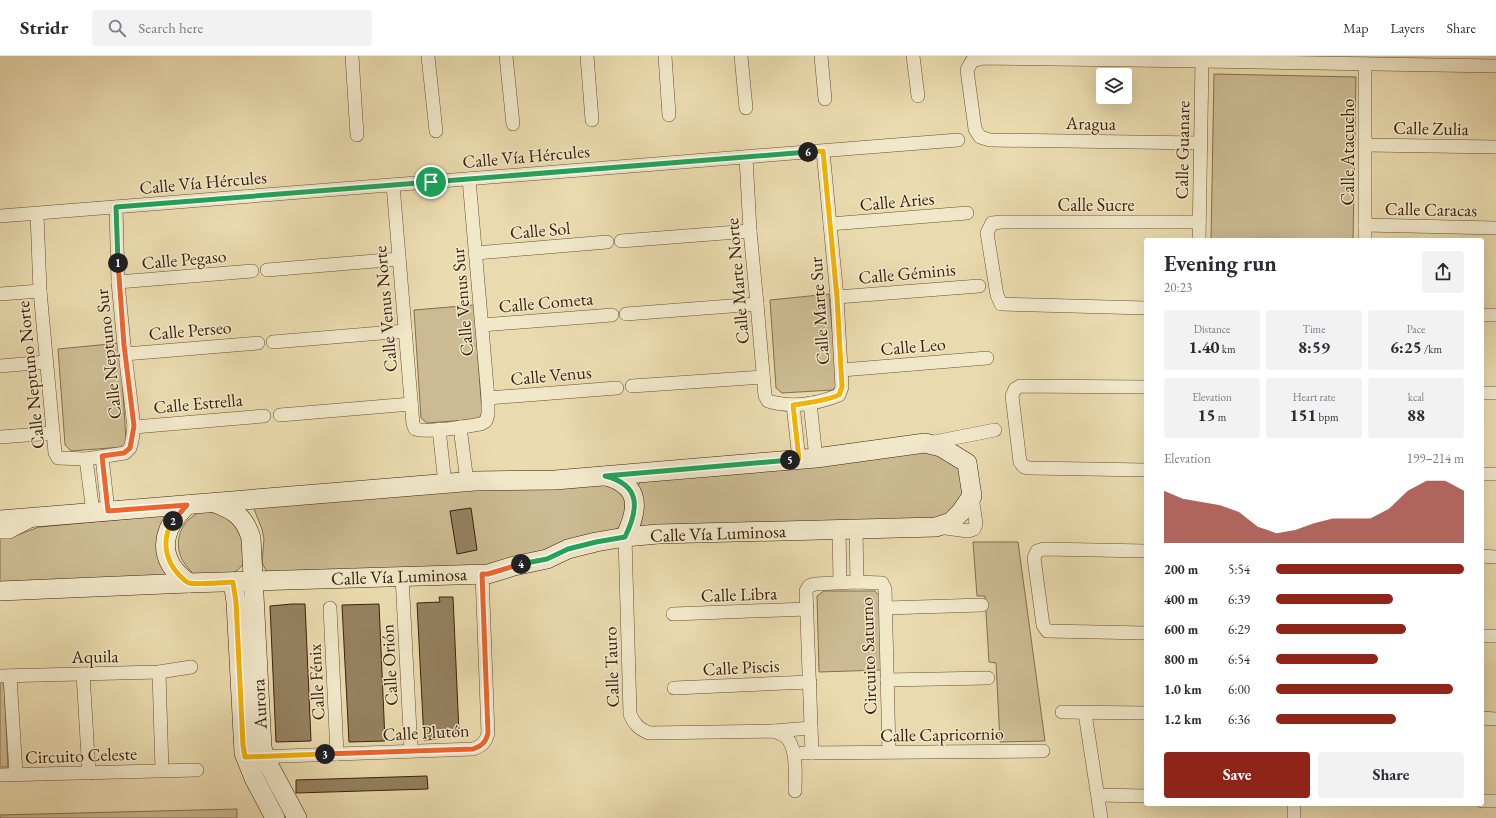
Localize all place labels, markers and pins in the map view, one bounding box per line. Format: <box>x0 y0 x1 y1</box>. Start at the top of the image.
pin: 6 <box>798 142 818 162</box>
pin <box>414 165 448 199</box>
pin: 1 <box>108 253 128 273</box>
pin: 5 <box>780 450 800 470</box>
pin: 2 <box>163 511 183 531</box>
pin: 4 <box>511 554 531 574</box>
pin: 3 <box>315 744 335 764</box>

